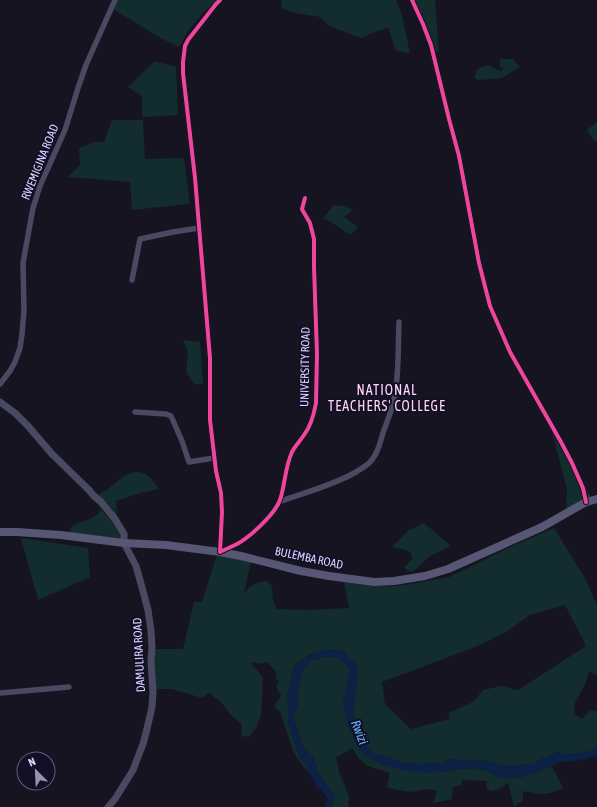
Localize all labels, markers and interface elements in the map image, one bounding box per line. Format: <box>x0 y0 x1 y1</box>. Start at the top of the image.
street label: RWEMIGINA ROAD <box>18 122 62 202</box>
street label: UNIVERSITY ROAD <box>297 327 313 407</box>
district label: NATIONAL TEACHERS' COLLEGE <box>328 382 446 414</box>
street label: BULEMBA ROAD <box>274 544 345 572</box>
street label: DAMULIRA ROAD <box>130 617 148 693</box>
water label: Rwizi <box>348 718 371 747</box>
north arrow <box>16 751 56 791</box>
text: N <box>27 755 37 769</box>

